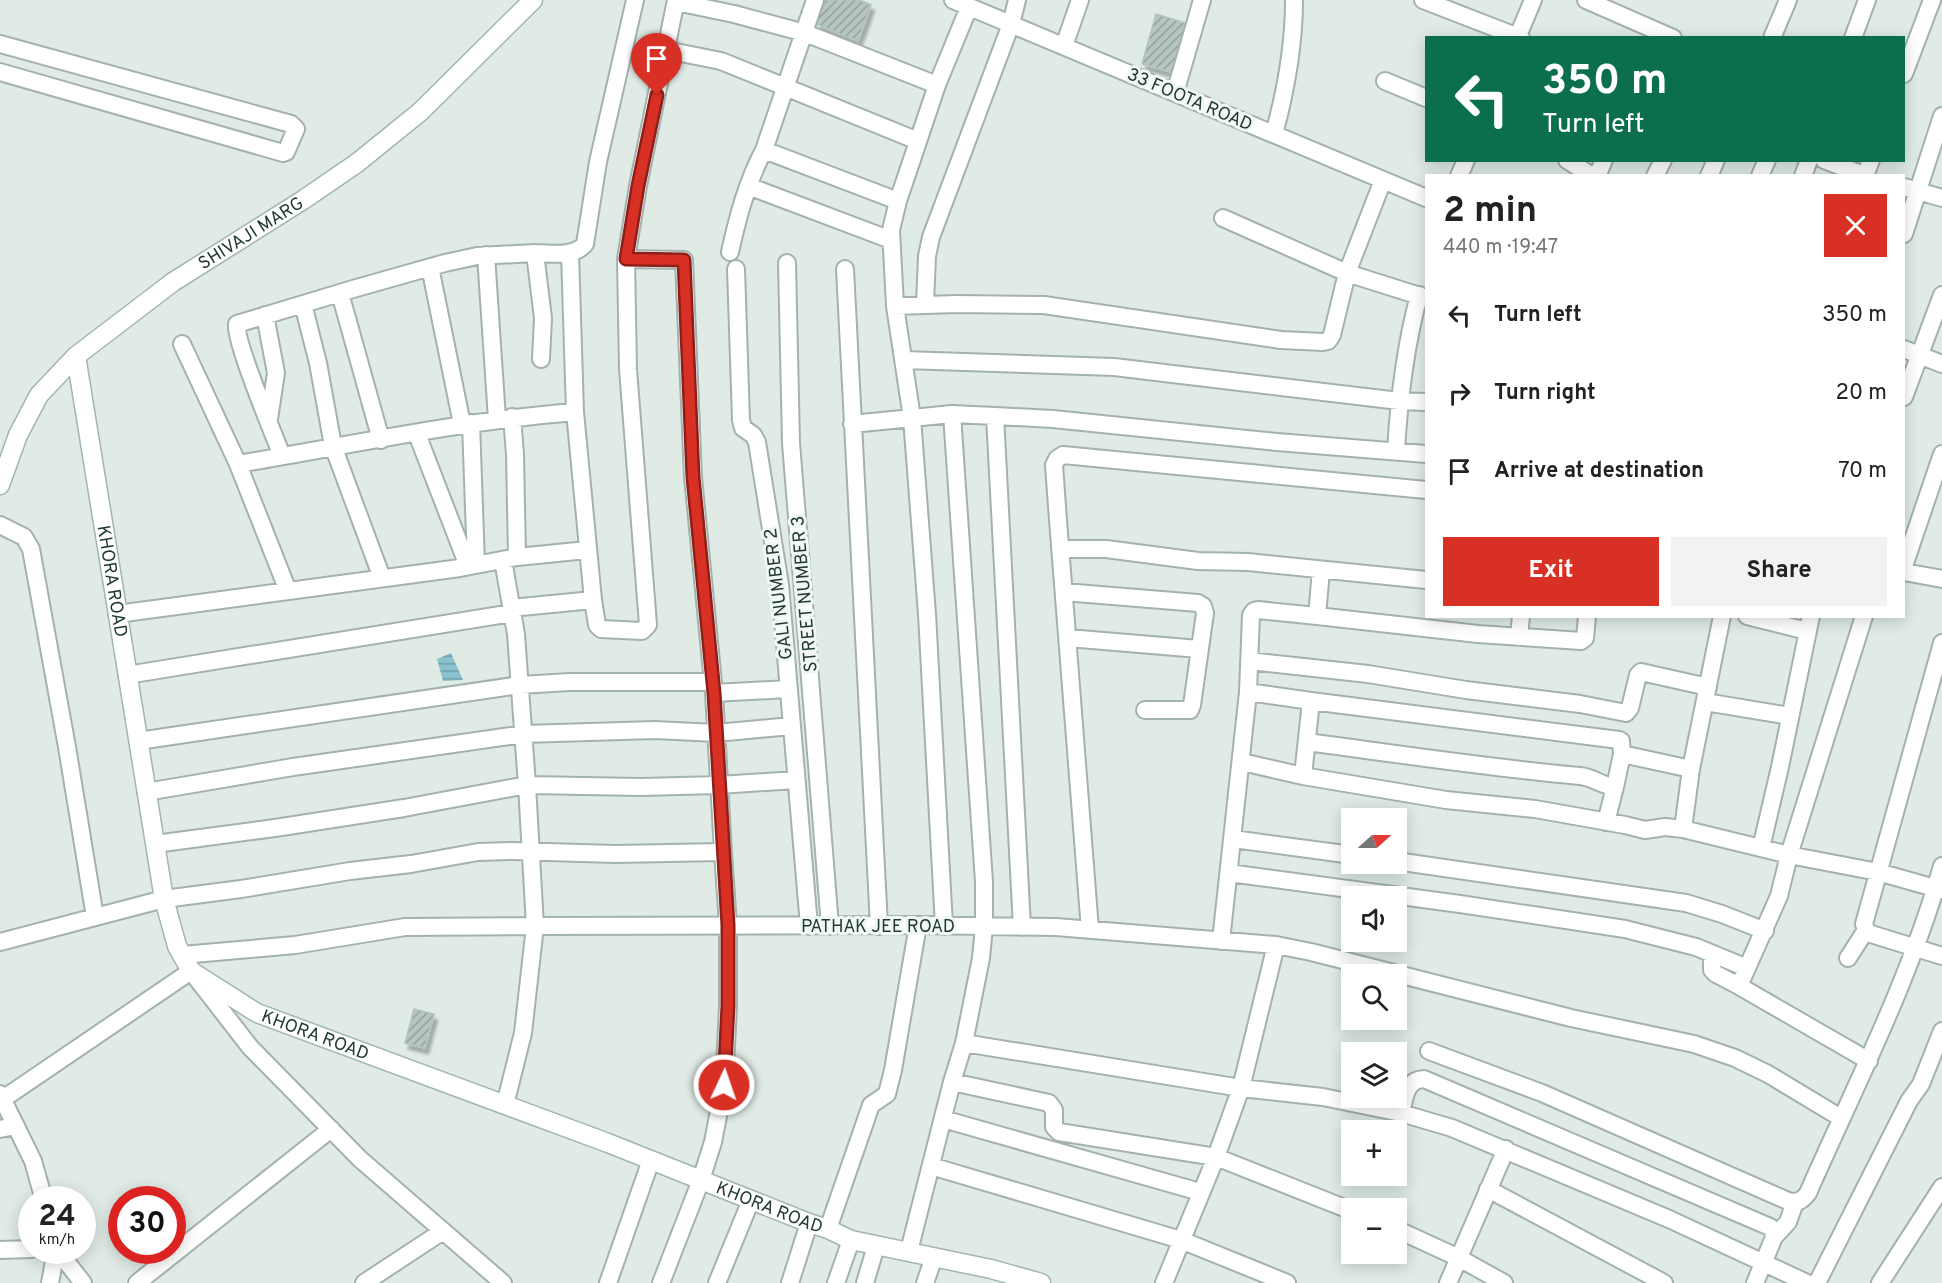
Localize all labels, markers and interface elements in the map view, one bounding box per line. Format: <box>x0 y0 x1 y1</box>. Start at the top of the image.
pin <box>631 33 682 95</box>
icon: arrive <box>640 42 673 75</box>
text: 350 m <box>1542 56 1668 109</box>
icon: left <box>1443 60 1521 138</box>
street label: 33 FOOTA ROAD <box>1123 64 1256 137</box>
text: Turn left <box>1542 108 1644 142</box>
text: 2 min <box>1443 189 1537 235</box>
street label: SHIVAJI MARG <box>195 192 309 276</box>
button: close <box>1824 194 1887 257</box>
text: 440 m · 19:47 <box>1443 235 1558 261</box>
icon: left <box>1443 299 1476 332</box>
text: Turn left <box>1494 302 1582 329</box>
text: 350 m <box>1822 302 1887 329</box>
icon: right <box>1443 377 1476 410</box>
text: Turn right <box>1494 380 1596 407</box>
text: 20 m <box>1836 380 1887 407</box>
icon: arrive <box>1443 455 1476 488</box>
text: Arrive at destination <box>1494 458 1704 485</box>
text: 70 m <box>1838 458 1887 485</box>
street label: STREET NUMBER 3 <box>787 515 824 673</box>
street label: KHORA ROAD <box>91 524 131 639</box>
street label: GALI NUMBER 2 <box>760 527 799 661</box>
button: Exit <box>1443 537 1659 606</box>
button: Share <box>1671 537 1887 606</box>
north arrow <box>1341 808 1407 874</box>
map controls <box>1341 808 1407 1264</box>
button: sound <box>1341 886 1407 952</box>
street label: PATHAK JEE ROAD <box>801 916 955 939</box>
button: search <box>1341 964 1407 1030</box>
street label: KHORA ROAD <box>258 1006 372 1066</box>
button: layers <box>1341 1042 1407 1108</box>
position arrow <box>692 1053 756 1117</box>
button: + <box>1341 1120 1407 1186</box>
street label: KHORA ROAD <box>712 1177 826 1240</box>
speed limit sign: 30 <box>108 1186 186 1264</box>
button: − <box>1341 1198 1407 1264</box>
text: 24 <box>38 1199 76 1236</box>
text: km/h <box>39 1231 75 1250</box>

